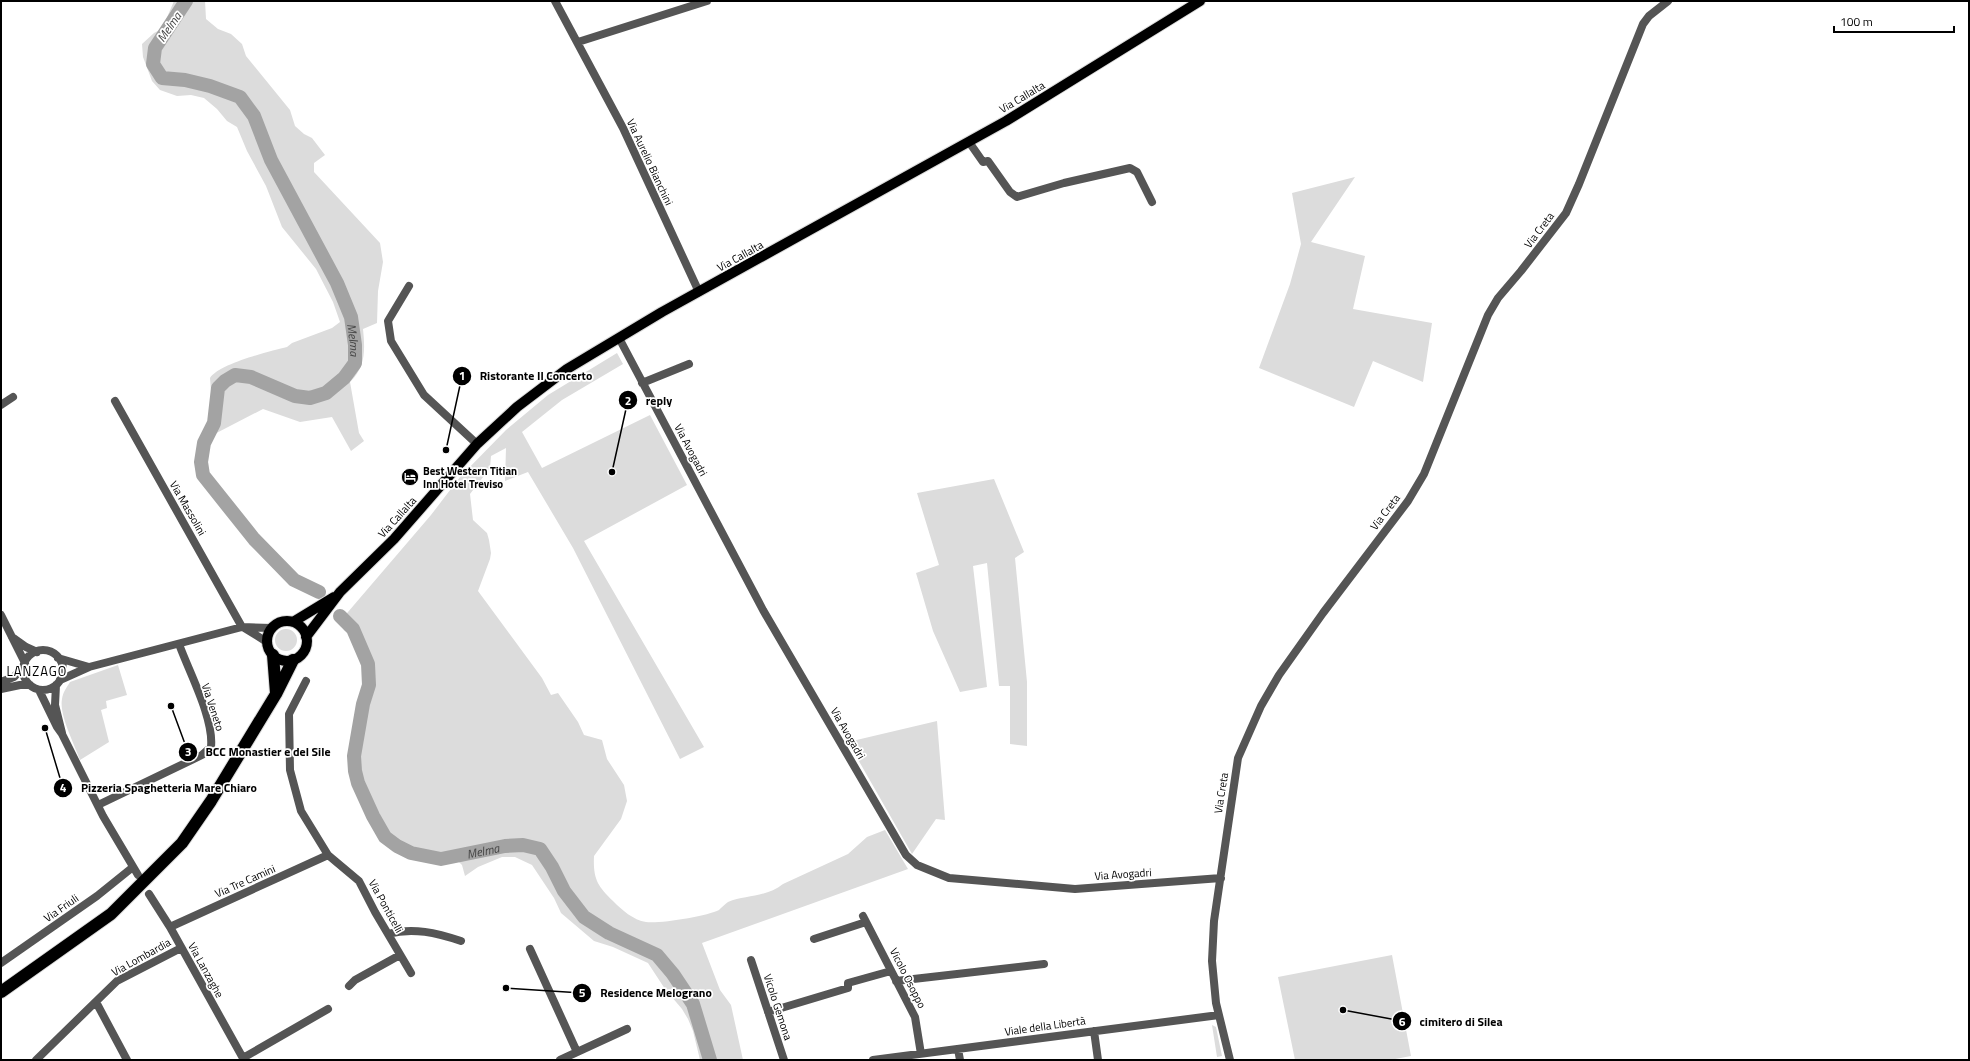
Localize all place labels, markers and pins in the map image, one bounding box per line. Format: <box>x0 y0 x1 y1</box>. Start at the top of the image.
callout: Ristorante Il Concerto <box>452 364 600 388</box>
callout: reply <box>618 388 680 412</box>
place label: Best Western Titian Inn Hotel Treviso <box>423 463 517 492</box>
hotel icon: Best Western Titian Inn Hotel Treviso <box>400 467 420 487</box>
callout: BCC Monastier e del Sile <box>178 740 339 764</box>
callout: Pizzeria Spaghetteria Mare Chiaro <box>53 776 265 800</box>
callout: Residence Melograno <box>572 981 719 1005</box>
callout: cimitero di Silea <box>1392 1009 1511 1033</box>

